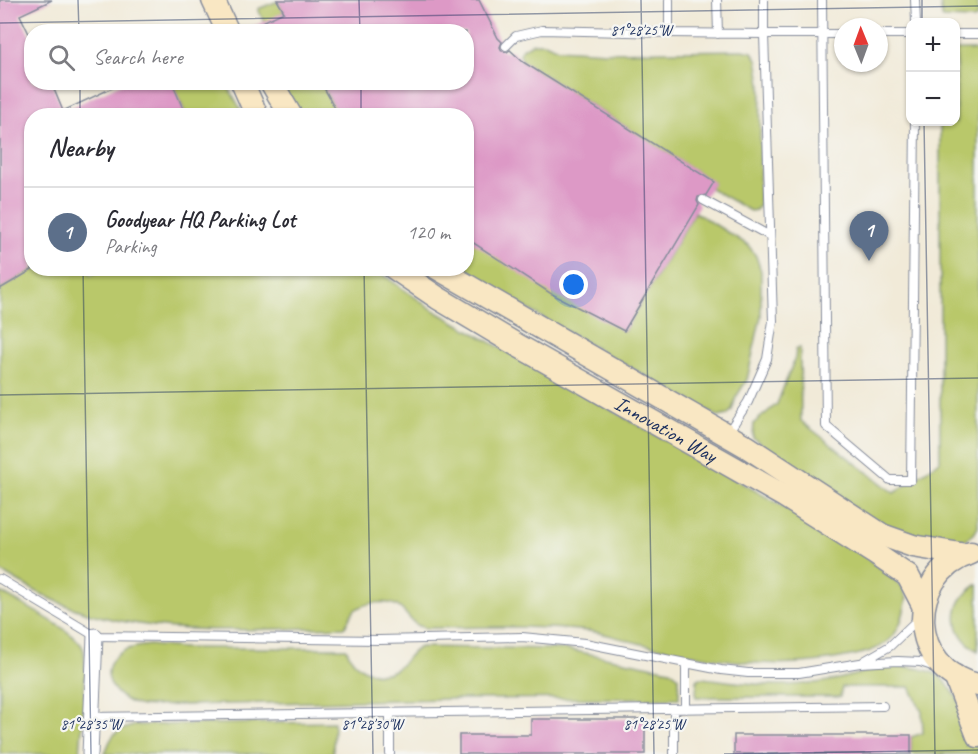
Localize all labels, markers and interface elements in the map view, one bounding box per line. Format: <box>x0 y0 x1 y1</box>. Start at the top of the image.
north arrow <box>834 18 888 72</box>
map controls <box>906 18 960 126</box>
button: + <box>906 18 960 72</box>
text: 81°28'25"W <box>611 21 675 40</box>
search box <box>24 24 474 90</box>
icon: search <box>45 41 78 74</box>
text: Search here <box>93 43 183 71</box>
button: − <box>906 72 960 126</box>
text: Nearby <box>48 131 113 164</box>
text: Goodyear HQ Parking Lot <box>105 206 295 234</box>
pin: 1 <box>850 212 888 261</box>
text: 1 <box>63 220 72 245</box>
text: 120 m <box>407 220 450 245</box>
text: Parking <box>105 234 157 259</box>
your location <box>559 270 588 299</box>
street label: Innovation Way <box>610 390 723 469</box>
text: 81°28'35"W <box>61 715 125 734</box>
text: 81°28'30"W <box>342 715 406 734</box>
text: 81°28'25"W <box>624 715 688 734</box>

